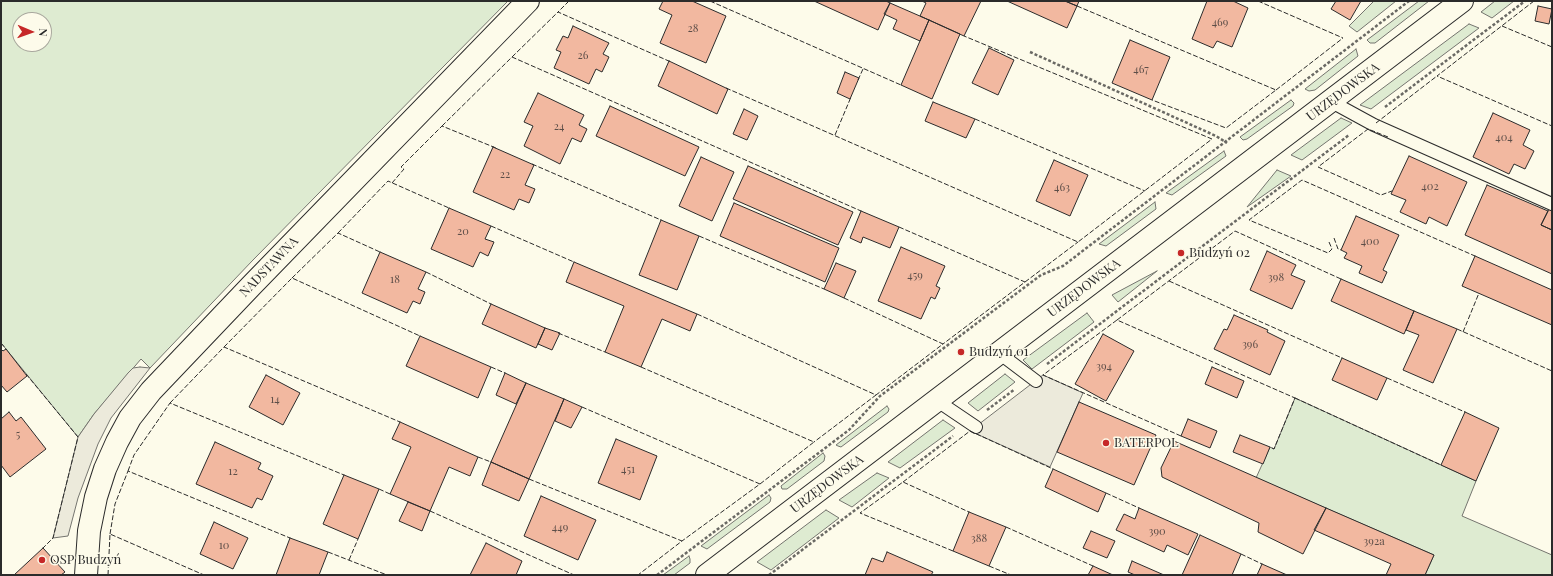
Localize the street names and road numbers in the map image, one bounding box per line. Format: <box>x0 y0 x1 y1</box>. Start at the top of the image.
street label: URZĘDOWSKA <box>1303 59 1383 125</box>
street label: NADSTAWNA <box>236 234 302 300</box>
street label: URZĘDOWSKA <box>1044 255 1124 321</box>
street label: URZĘDOWSKA <box>787 451 867 517</box>

